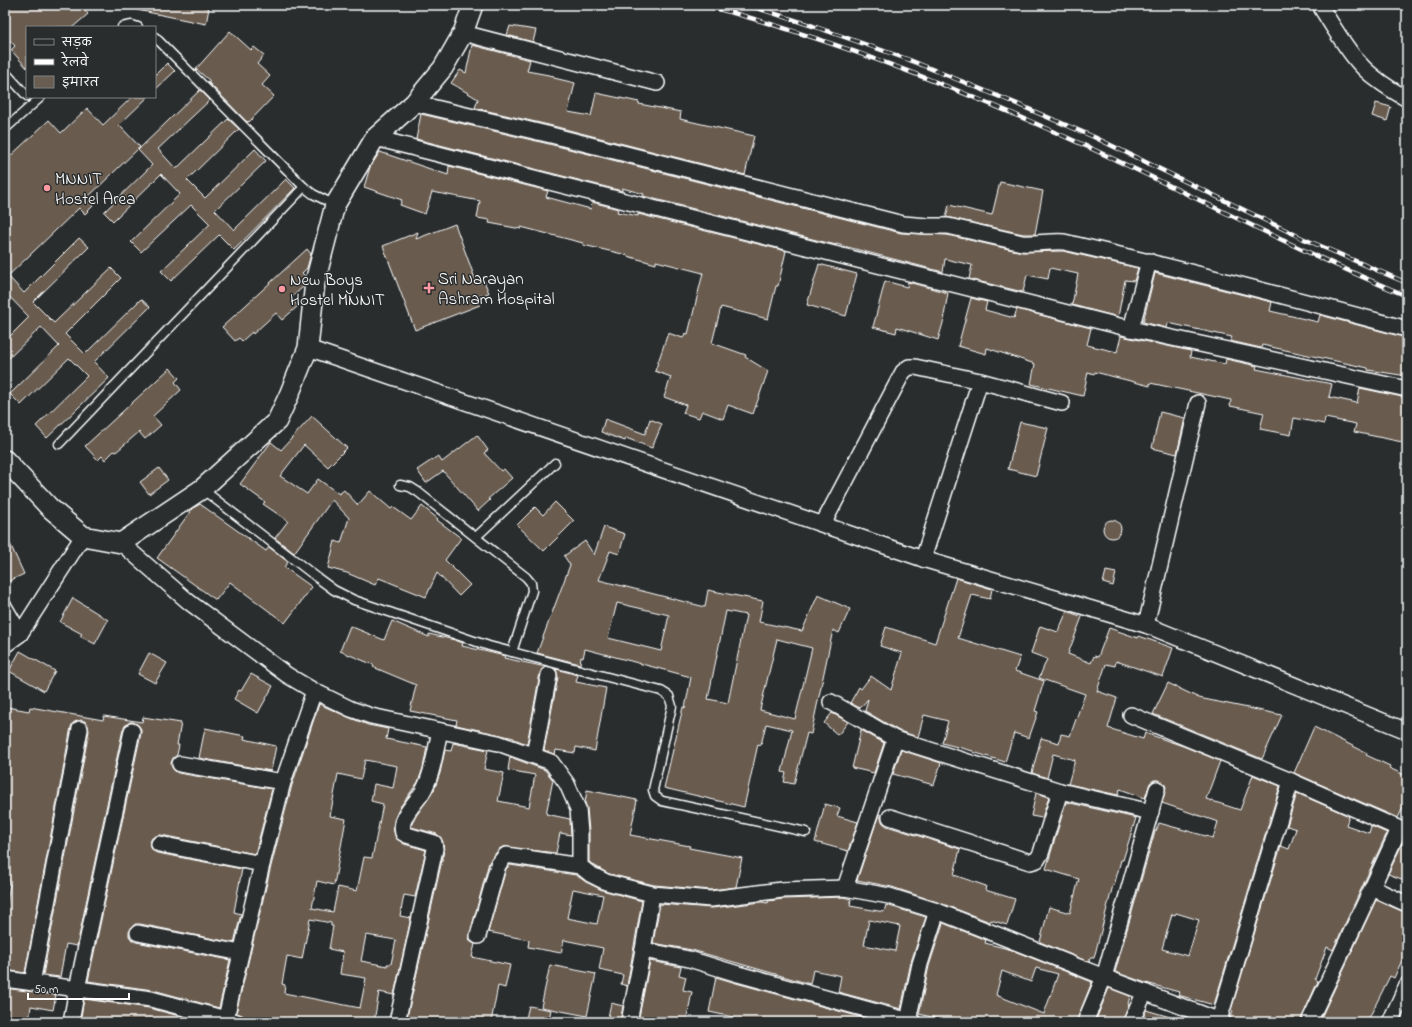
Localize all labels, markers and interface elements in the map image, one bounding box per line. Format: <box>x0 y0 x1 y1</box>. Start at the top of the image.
legend <box>26 26 156 98</box>
text: सड़क <box>61 34 93 52</box>
text: रेलवे <box>60 51 89 72</box>
text: इमारत <box>62 74 100 92</box>
place label: MNNIT Hostel Area <box>55 167 135 212</box>
marker: MNNIT Hostel Area <box>42 183 52 193</box>
place label: Sri Narayan Ashram Hospital <box>438 267 555 312</box>
place label: New Boys Hostel MNNIT <box>290 268 385 313</box>
marker: Sri Narayan Ashram Hospital <box>423 282 435 294</box>
marker: New Boys Hostel MNNIT <box>277 284 287 294</box>
scale bar <box>28 975 129 1001</box>
text: 50 m <box>34 981 58 999</box>

